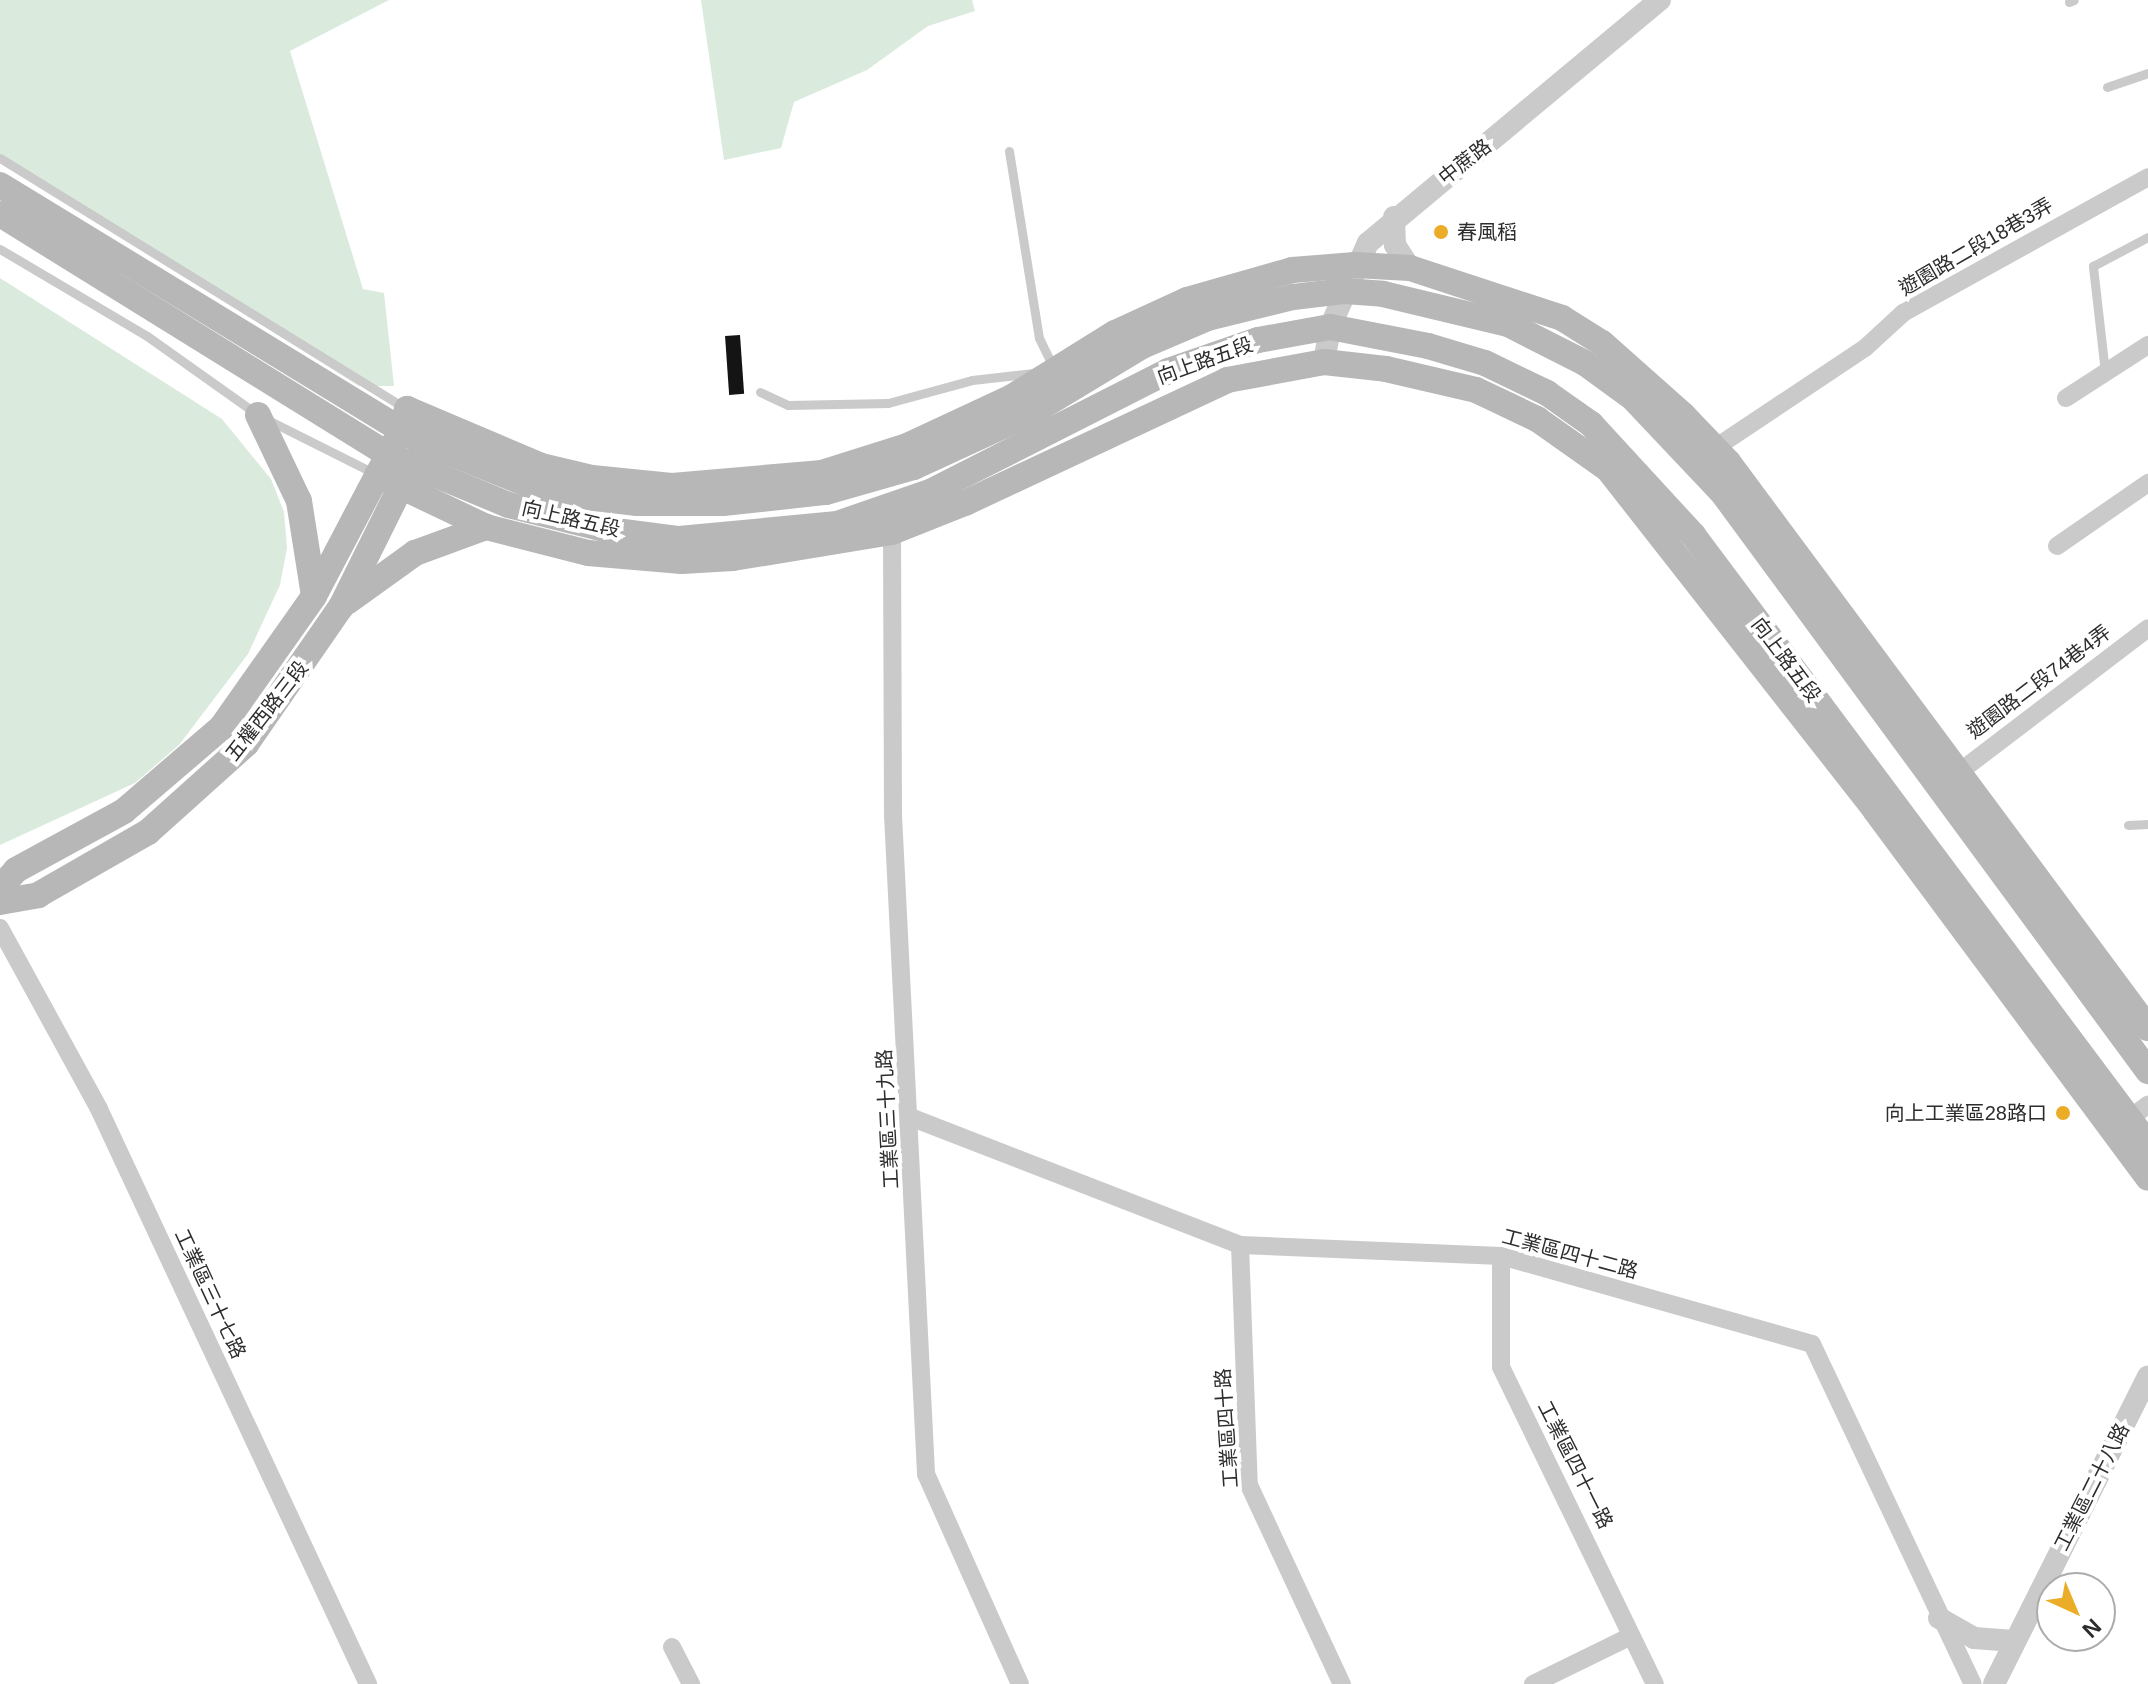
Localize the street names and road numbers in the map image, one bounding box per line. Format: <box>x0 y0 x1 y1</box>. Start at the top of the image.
street label: 中蔗路 <box>1434 134 1496 190</box>
street label: 遊園路二段18巷3弄 <box>1895 193 2057 301</box>
street label: 向上路五段 <box>1154 333 1256 389</box>
street label: 向上路五段 <box>520 496 622 542</box>
street label: 向上路五段 <box>1746 613 1826 707</box>
street label: 遊園路二段74巷4弄 <box>1963 620 2115 744</box>
street label: 五權西路三段 <box>221 656 313 766</box>
street label: 工業區三十九路 <box>872 1048 904 1190</box>
street label: 工業區四十二路 <box>1499 1224 1641 1284</box>
street label: 工業區三十七路 <box>170 1225 250 1363</box>
street label: 工業區四十路 <box>1211 1367 1243 1489</box>
street label: 工業區四十一路 <box>1533 1397 1617 1533</box>
street label: 工業區二十八路 <box>2050 1419 2134 1555</box>

